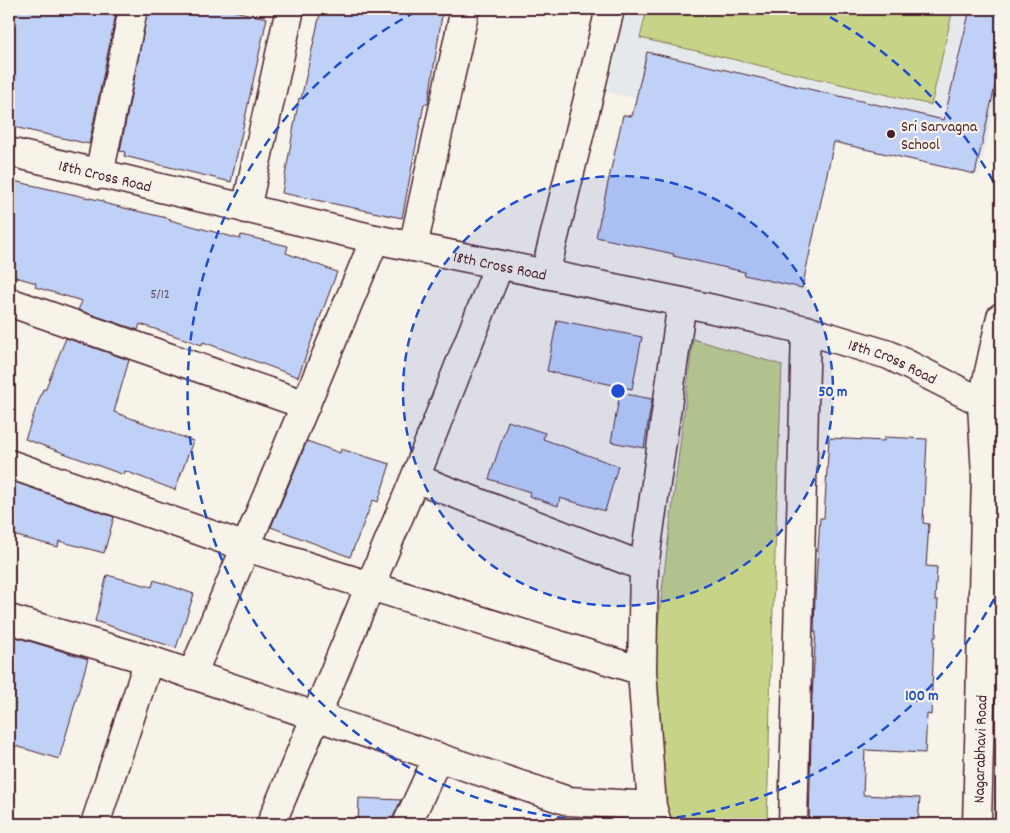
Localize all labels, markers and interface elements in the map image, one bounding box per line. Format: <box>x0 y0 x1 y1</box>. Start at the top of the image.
place label: Sri Sarvagna School <box>901 116 978 157</box>
marker: Sri Sarvagna School <box>885 128 897 140</box>
street label: 18th Cross Road <box>56 155 154 199</box>
street label: 18th Cross Road <box>451 246 549 288</box>
house number: 5/12 <box>150 285 170 305</box>
street label: 18th Cross Road <box>845 334 940 392</box>
centre of rings <box>609 382 627 400</box>
text: 50 m <box>819 382 847 404</box>
text: 100 m <box>905 686 939 708</box>
street label: Nagarabhavi Road <box>969 695 994 804</box>

